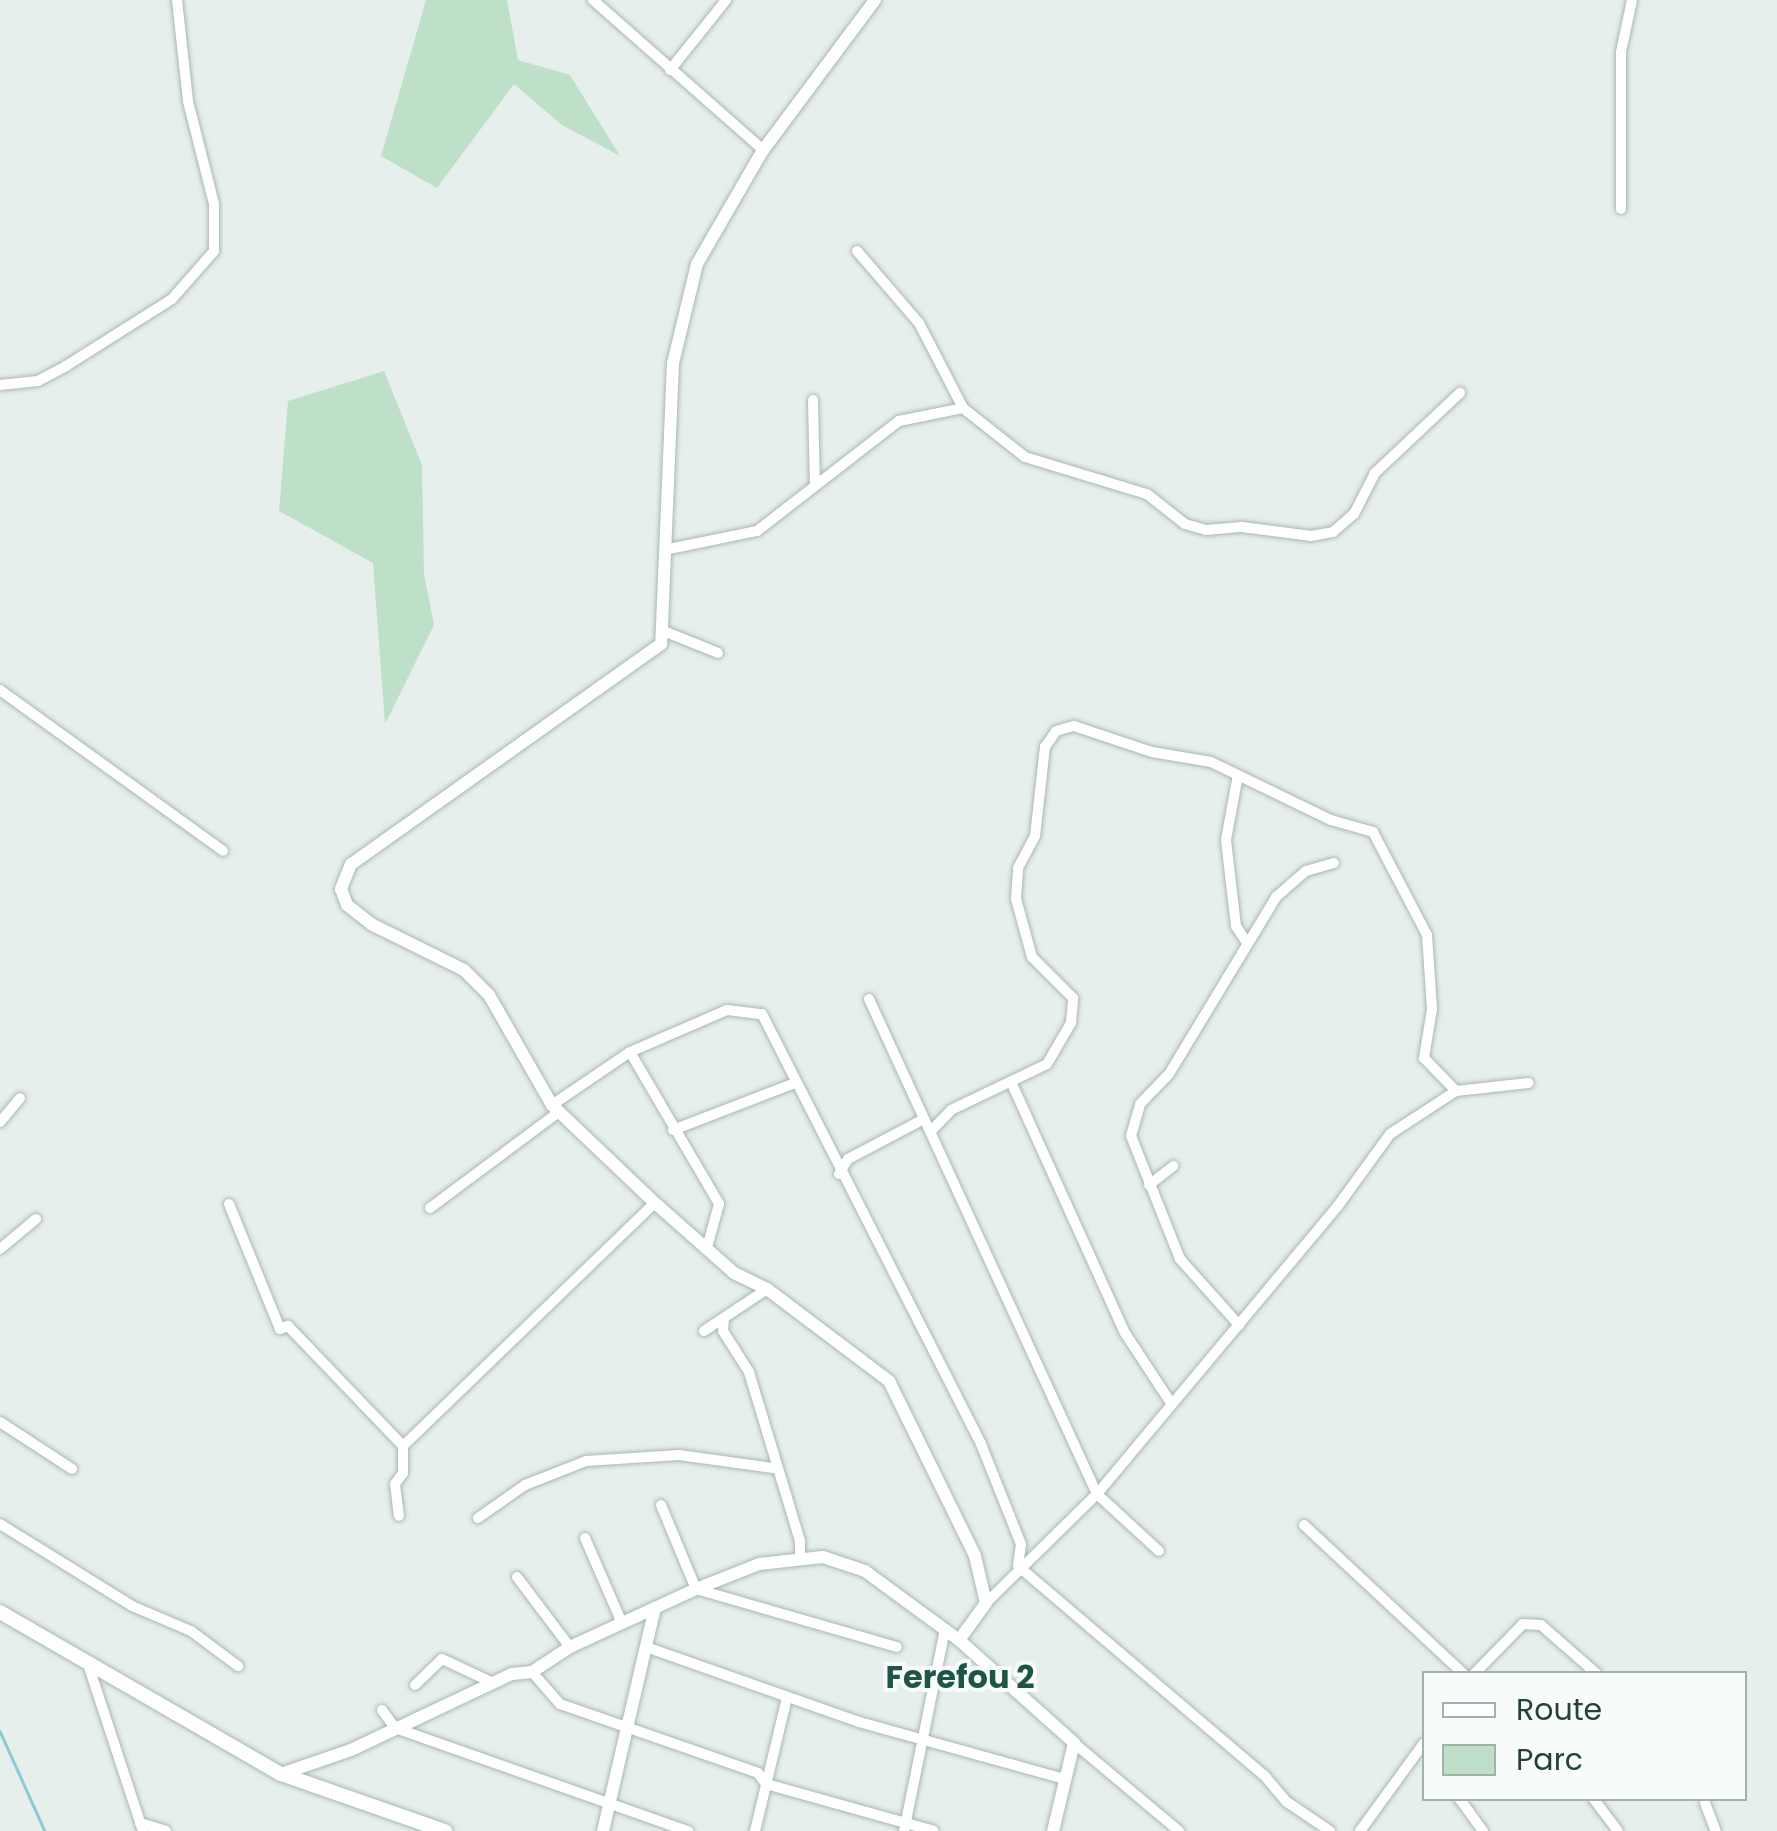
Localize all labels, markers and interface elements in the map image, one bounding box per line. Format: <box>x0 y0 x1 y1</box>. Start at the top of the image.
district label: Ferefou 2 <box>885 1658 1035 1696</box>
legend <box>1422 1671 1747 1801</box>
text: Route <box>1516 1688 1602 1731</box>
text: Parc <box>1516 1738 1583 1781</box>

